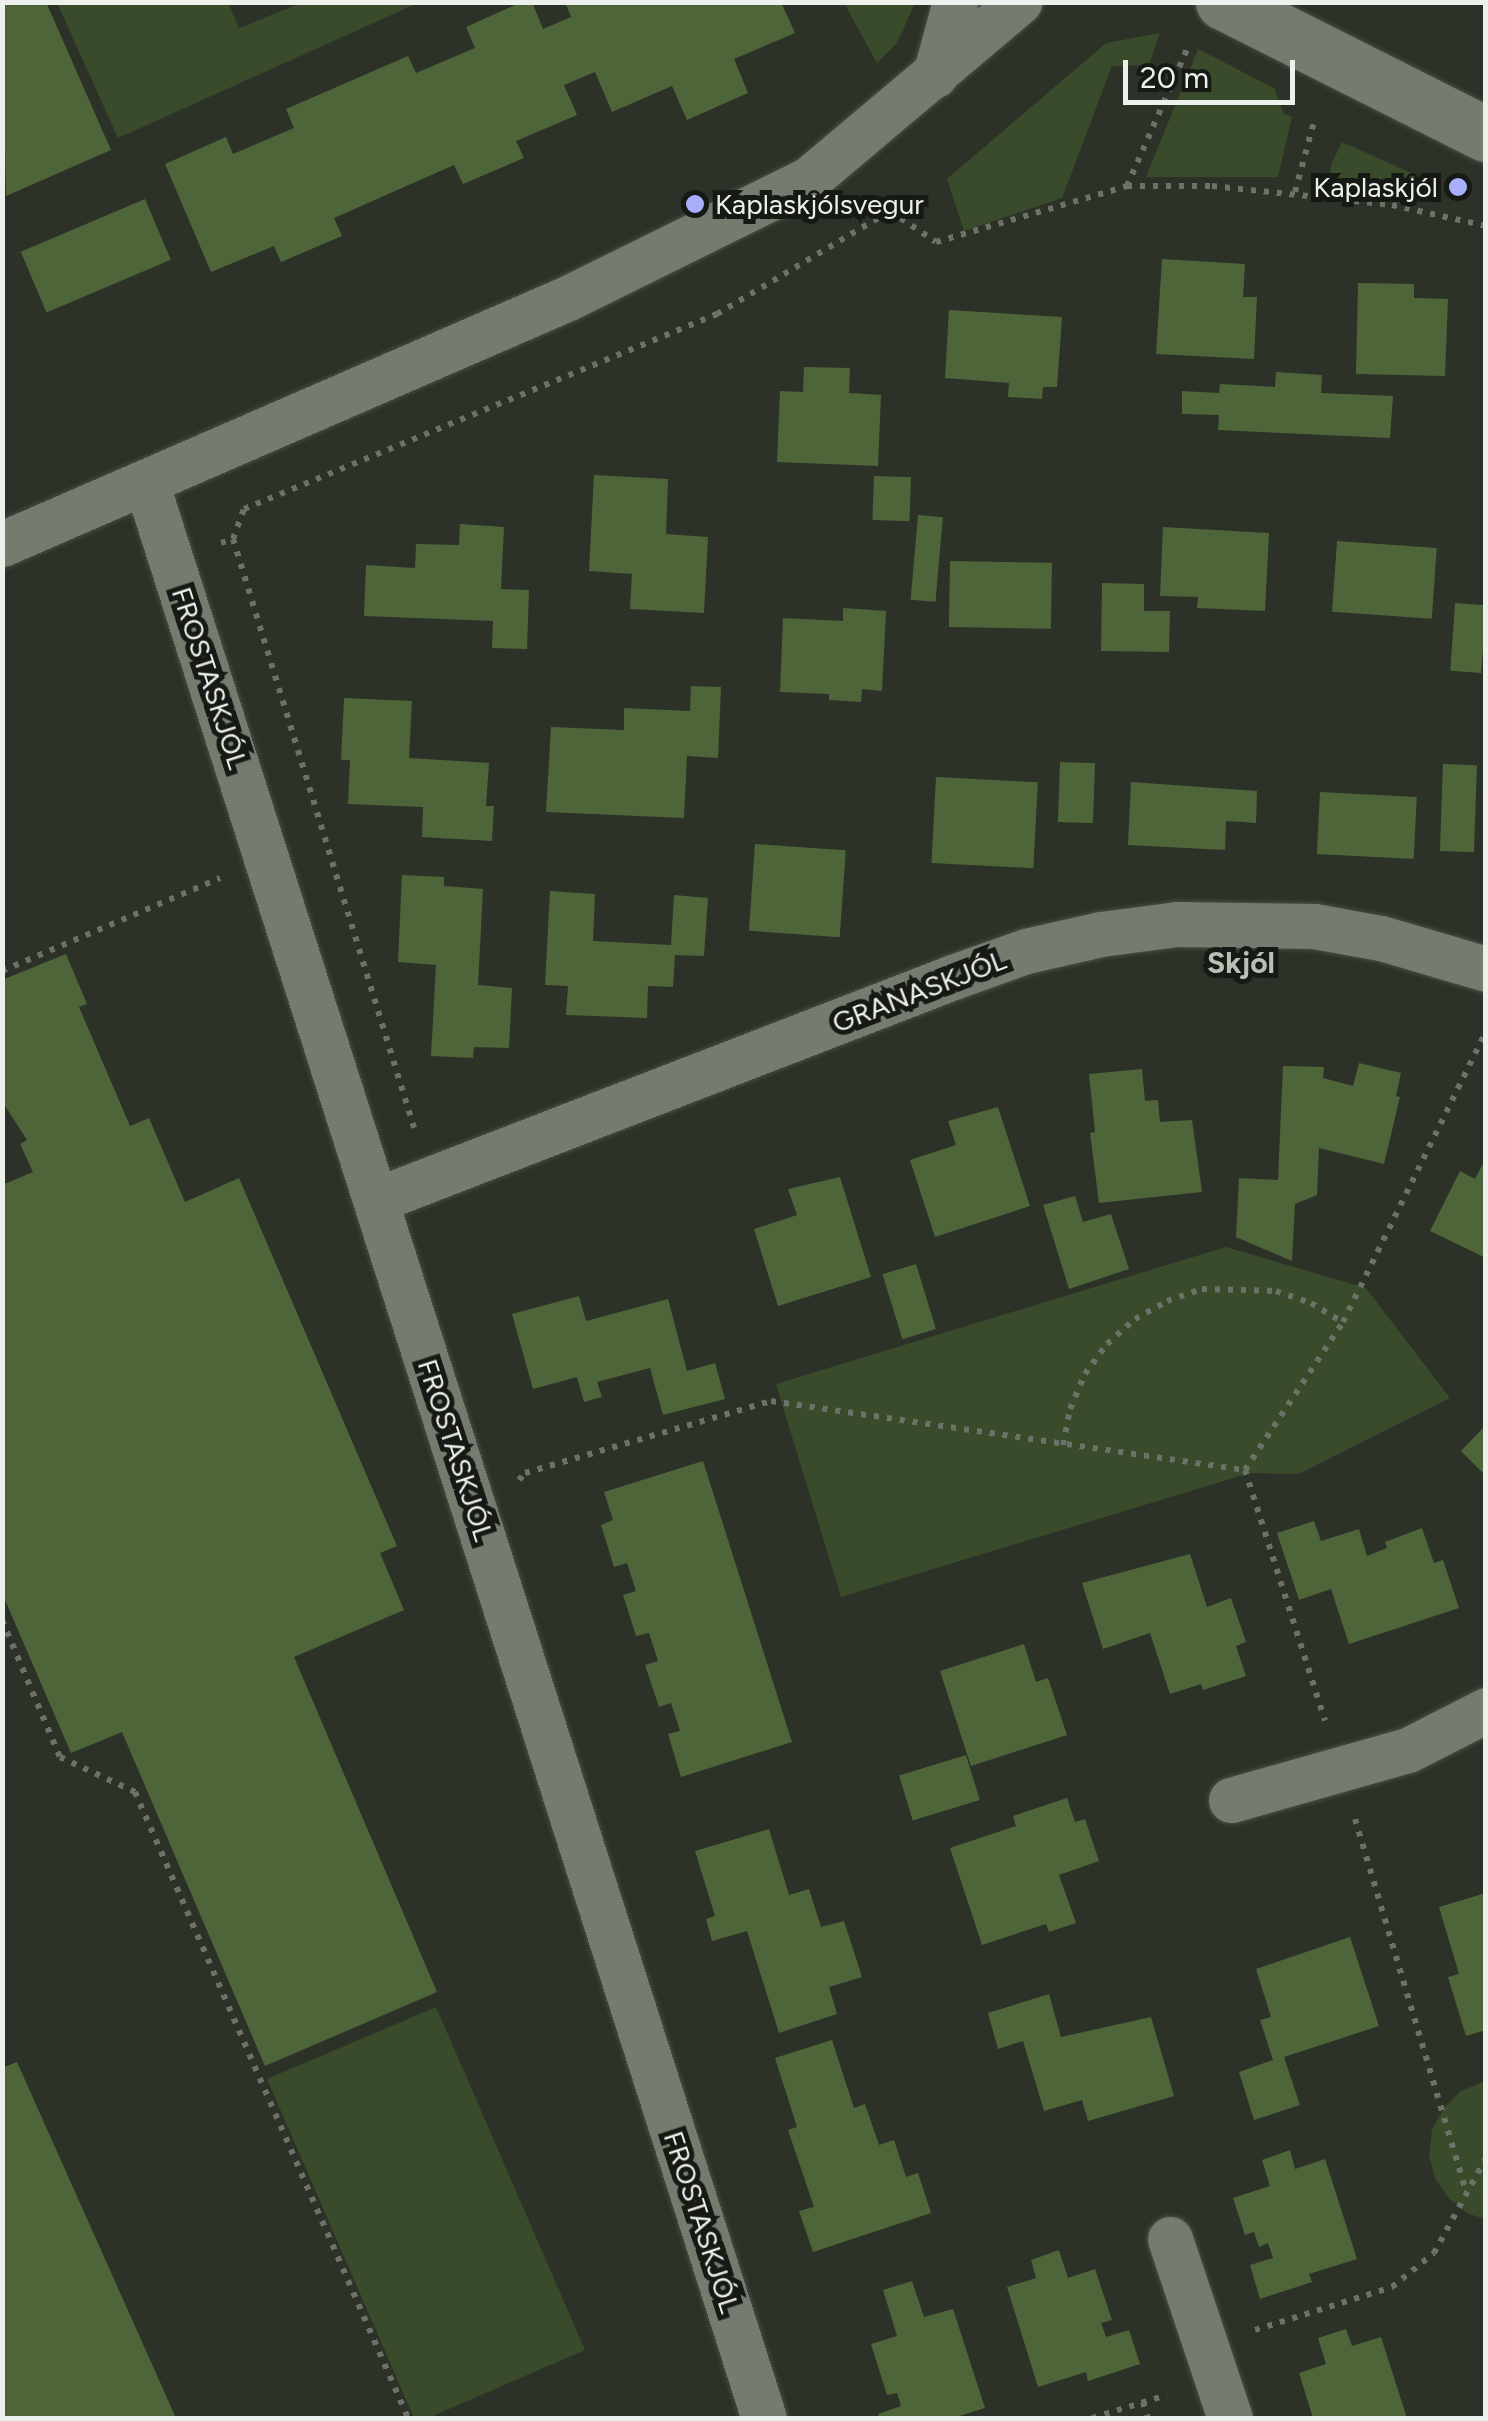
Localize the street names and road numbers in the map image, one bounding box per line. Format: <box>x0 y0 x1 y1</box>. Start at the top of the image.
street label: FROSTASKJÓL <box>165 583 255 773</box>
street label: GRANASKJÓL <box>827 942 1011 1040</box>
street label: FROSTASKJÓL <box>411 1355 501 1545</box>
street label: FROSTASKJÓL <box>657 2127 747 2317</box>

